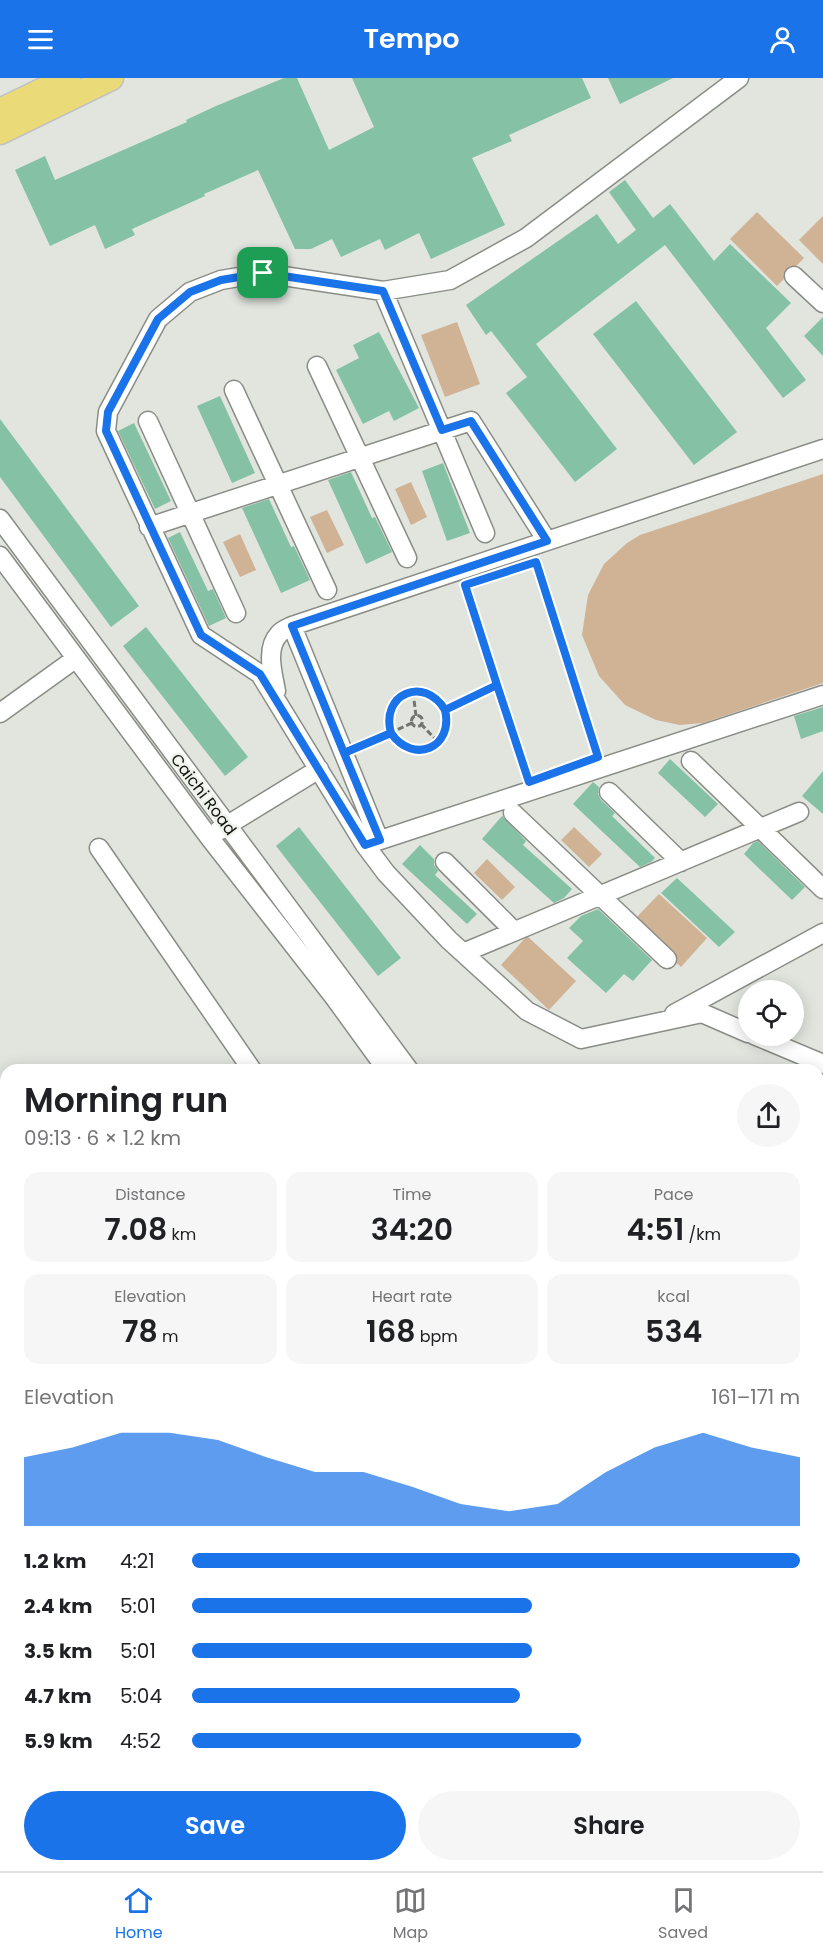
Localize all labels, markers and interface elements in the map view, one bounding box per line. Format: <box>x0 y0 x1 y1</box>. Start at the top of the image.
text: Tempo <box>363 20 460 57</box>
icon: menu <box>24 23 57 56</box>
icon: person <box>766 23 799 56</box>
pin <box>237 247 288 298</box>
icon: arrive <box>246 256 279 289</box>
street label: Caichi Road <box>165 749 242 840</box>
map controls <box>738 980 804 1046</box>
button: locate <box>738 980 804 1046</box>
text: Morning run <box>24 1077 228 1124</box>
button: share <box>737 1084 800 1147</box>
text: 09:13 · 6 × 1.2 km <box>24 1124 181 1152</box>
text: Distance <box>115 1183 185 1206</box>
text: Time <box>392 1183 431 1206</box>
text: Pace <box>654 1183 694 1206</box>
text: 7.08 <box>104 1208 167 1251</box>
text: 34:20 <box>371 1208 453 1251</box>
text: 4:51 <box>626 1208 684 1251</box>
text: km <box>167 1223 196 1246</box>
text: /km <box>684 1223 721 1246</box>
text: Elevation <box>114 1285 186 1308</box>
text: Heart rate <box>372 1285 452 1308</box>
text: kcal <box>657 1285 690 1308</box>
text: 78 <box>122 1310 158 1353</box>
text: 168 <box>366 1310 415 1353</box>
text: 534 <box>645 1310 702 1353</box>
text: m <box>158 1325 179 1348</box>
text: bpm <box>415 1325 458 1348</box>
text: Elevation <box>24 1383 114 1411</box>
text: 161–171 m <box>711 1383 800 1411</box>
text: 1.2 km <box>24 1547 86 1575</box>
text: 4:21 <box>120 1547 155 1575</box>
text: 2.4 km <box>24 1592 92 1620</box>
text: 5:01 <box>120 1592 156 1620</box>
text: 3.5 km <box>24 1637 93 1665</box>
text: 5:01 <box>120 1637 156 1665</box>
text: 4.7 km <box>24 1682 92 1710</box>
text: 5:04 <box>120 1682 162 1710</box>
text: 5.9 km <box>24 1727 93 1755</box>
text: 4:52 <box>120 1727 161 1755</box>
button: Save <box>24 1791 406 1860</box>
button: Share <box>418 1791 800 1860</box>
tab: Home <box>115 1884 163 1945</box>
tab: Map <box>393 1884 428 1945</box>
tab: Saved <box>658 1884 708 1945</box>

